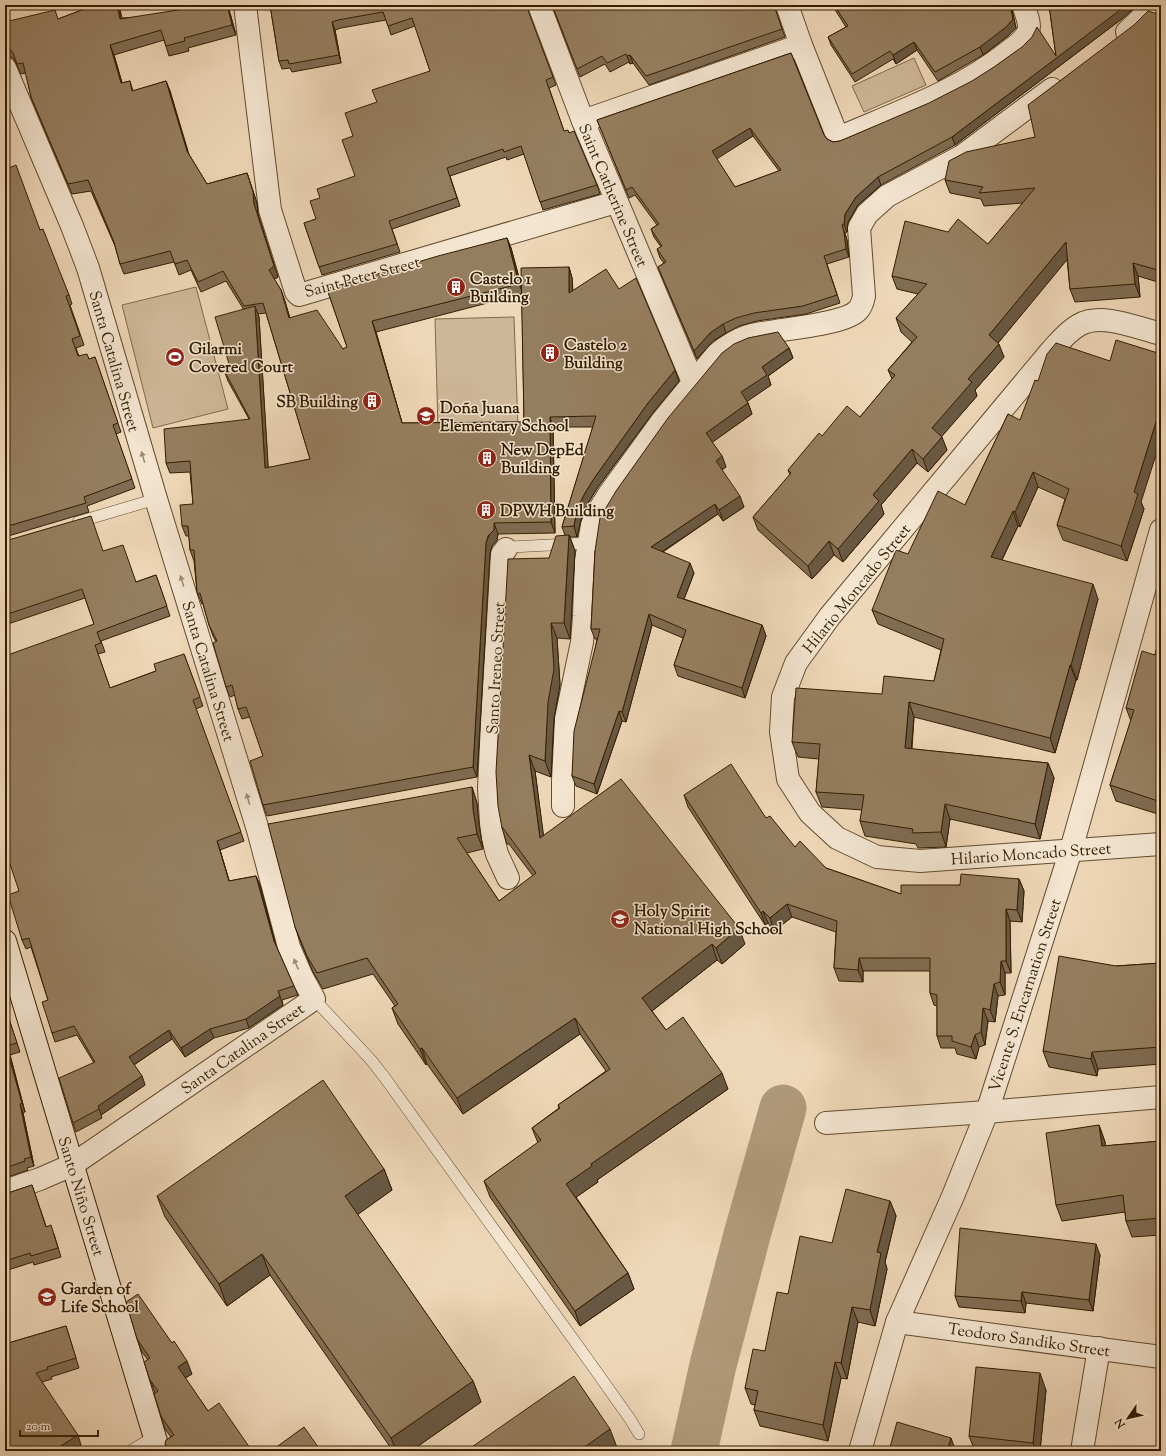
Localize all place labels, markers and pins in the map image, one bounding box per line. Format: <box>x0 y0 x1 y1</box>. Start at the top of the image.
place label: Castelo 1 Building <box>470 269 532 310</box>
building icon: Castelo 1 Building <box>445 276 467 298</box>
place label: Castelo 2 Building <box>564 335 628 376</box>
place label: Gilarmi Covered Court <box>189 339 293 380</box>
building icon: Castelo 2 Building <box>539 342 561 364</box>
sports icon: Gilarmi Covered Court <box>164 346 186 368</box>
building icon: SB Building <box>361 390 383 412</box>
place label: SB Building <box>276 392 358 415</box>
place label: Doña Juana Elementary School <box>440 398 570 439</box>
school or university icon: Doña Juana Elementary School <box>415 405 437 427</box>
place label: New DepEd Building <box>501 440 585 481</box>
building icon: New DepEd Building <box>476 447 498 469</box>
building icon: DPWH Building <box>475 499 497 521</box>
place label: DPWH Building <box>500 501 614 524</box>
place label: Holy Spirit National High School <box>634 901 783 942</box>
school or university icon: Holy Spirit National High School <box>609 908 631 930</box>
place label: Garden of Life School <box>61 1279 140 1320</box>
school or university icon: Garden of Life School <box>36 1286 58 1308</box>

